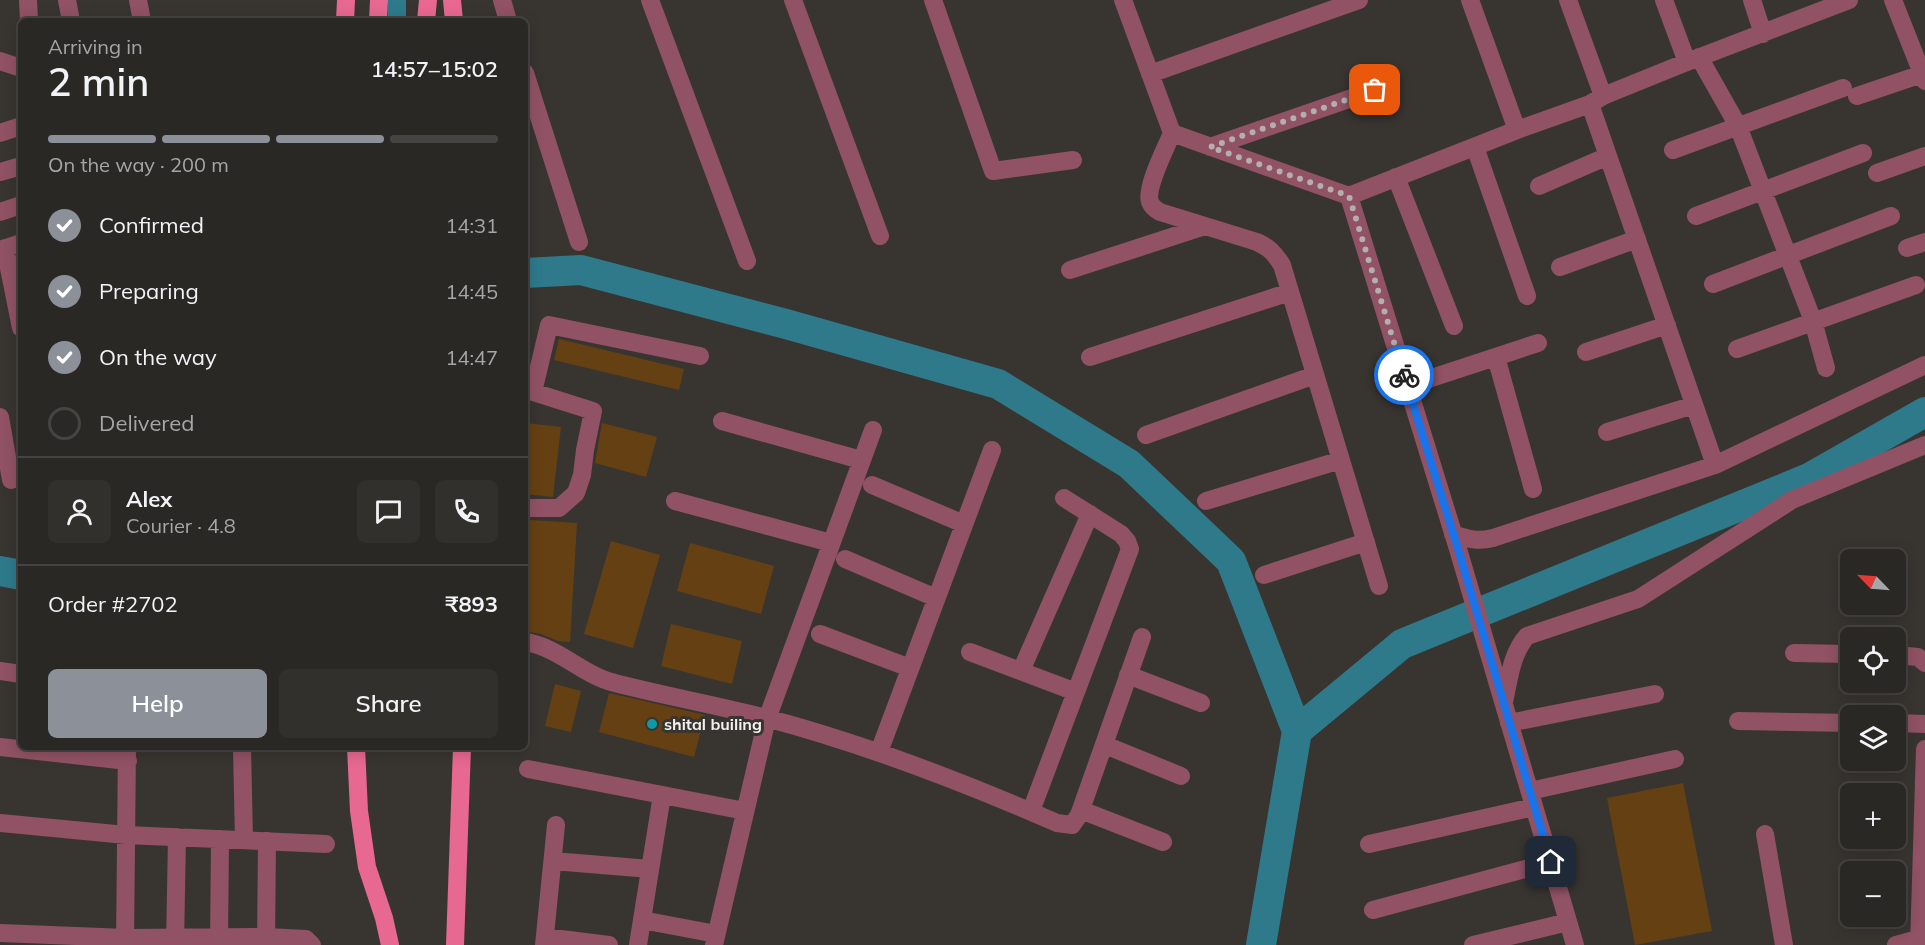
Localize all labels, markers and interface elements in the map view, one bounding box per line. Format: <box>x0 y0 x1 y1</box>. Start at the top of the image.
text: Arriving in <box>48 34 143 59</box>
text: 14:57–15:02 <box>371 55 498 83</box>
text: 2 min <box>48 57 149 106</box>
pin <box>1349 64 1400 115</box>
icon: bag <box>1358 73 1391 106</box>
text: On the way · 200 m <box>48 152 229 177</box>
icon: check <box>48 209 81 242</box>
text: Confirmed <box>99 211 204 239</box>
text: 14:31 <box>445 213 498 238</box>
icon: check <box>48 275 81 308</box>
text: Preparing <box>99 277 199 305</box>
text: 14:45 <box>445 279 498 304</box>
icon: check <box>48 341 81 374</box>
text: On the way <box>99 343 217 371</box>
text: 14:47 <box>445 345 498 370</box>
courier <box>1374 345 1434 405</box>
icon: bike <box>1388 359 1421 392</box>
text: Delivered <box>99 409 194 437</box>
button: person <box>48 480 111 543</box>
button: chat <box>357 480 420 543</box>
button: phone <box>435 480 498 543</box>
text: Alex <box>126 485 172 513</box>
text: Courier · 4.8 <box>126 513 236 538</box>
north arrow <box>1840 549 1906 615</box>
map controls <box>1840 549 1906 927</box>
text: Order #2702 <box>48 590 178 618</box>
text: ₹893 <box>445 590 498 618</box>
button: locate <box>1840 627 1906 693</box>
button: Help <box>48 669 267 738</box>
button: Share <box>279 669 498 738</box>
button: layers <box>1840 705 1906 771</box>
place label: shital builing <box>664 714 762 734</box>
marker: shital builing <box>645 717 659 731</box>
button: + <box>1840 783 1906 849</box>
pin <box>1525 836 1576 887</box>
icon: home <box>1534 845 1567 878</box>
button: − <box>1840 861 1906 927</box>

